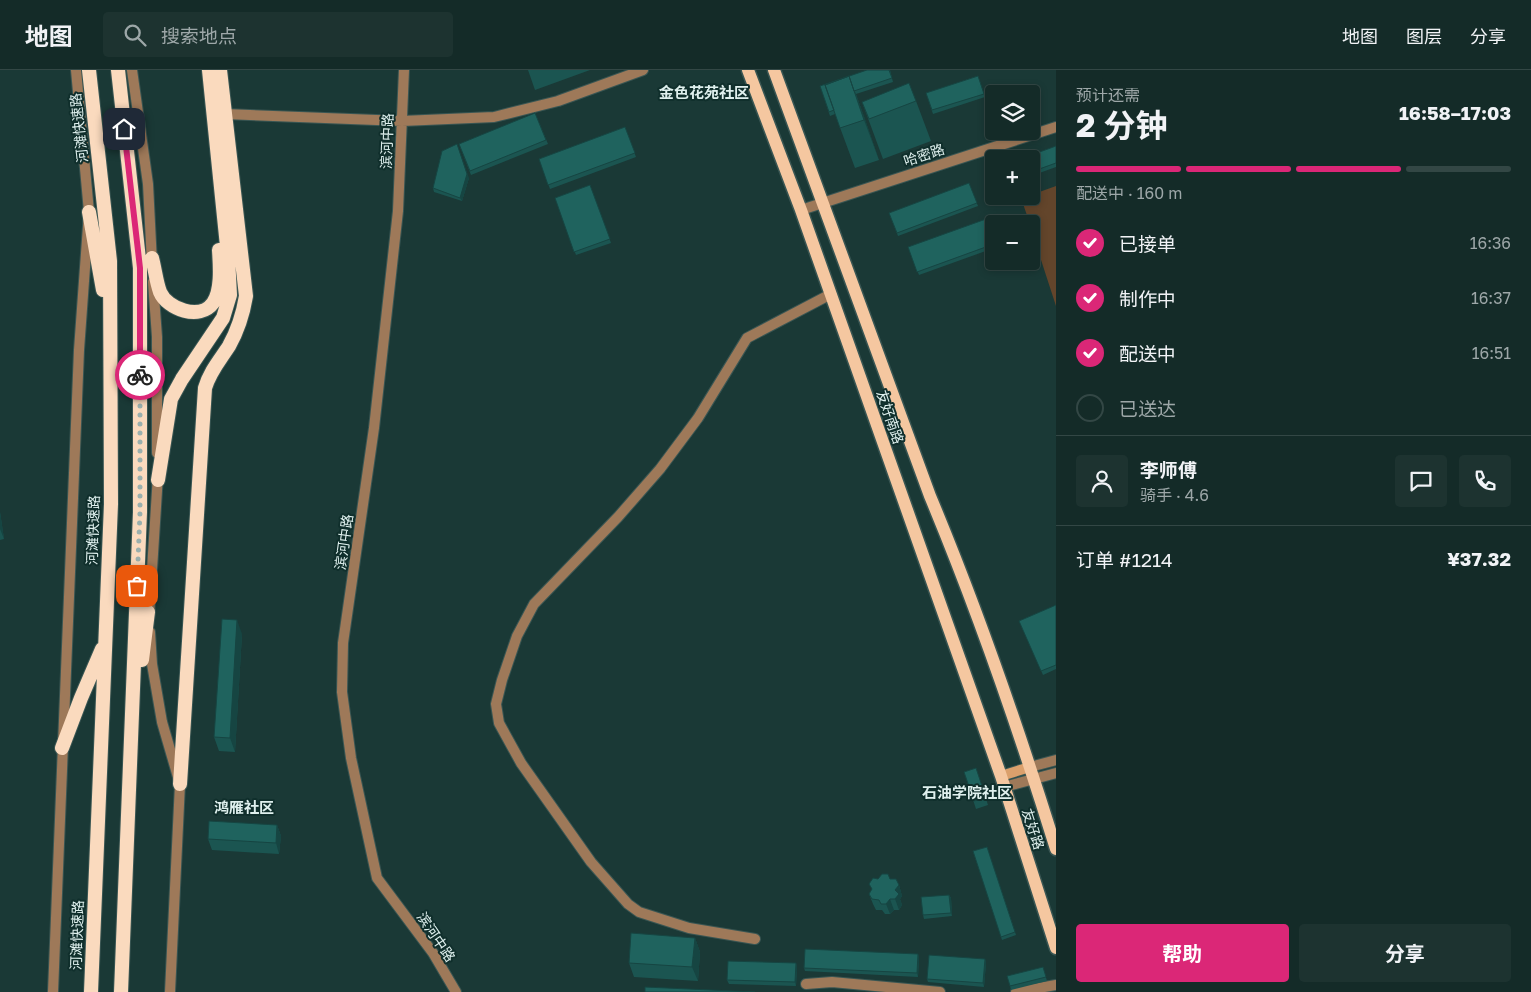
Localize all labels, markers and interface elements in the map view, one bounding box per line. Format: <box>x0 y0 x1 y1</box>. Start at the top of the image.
search box <box>103 12 453 57</box>
text: 地图 <box>25 21 73 50</box>
icon: search <box>121 21 149 49</box>
text: 搜索地点 <box>161 24 237 47</box>
text: 地图 <box>1342 25 1378 47</box>
text: 图层 <box>1406 25 1442 47</box>
text: 分享 <box>1470 25 1506 47</box>
district label: 金色花苑社区 <box>659 83 749 101</box>
map controls <box>985 85 1040 270</box>
button: layers <box>985 85 1040 140</box>
text: 预计还需 <box>1076 85 1140 105</box>
street label: 河滩快速路 <box>66 92 91 164</box>
text: 16:58–17:03 <box>1399 101 1511 124</box>
text: 2 分钟 <box>1076 106 1168 144</box>
pin <box>103 108 145 150</box>
street label: 滨河中路 <box>377 113 396 169</box>
icon: home <box>110 115 138 143</box>
street label: 哈密路 <box>901 140 946 169</box>
button: + <box>985 150 1040 205</box>
text: 配送中 · 160 m <box>1076 183 1182 203</box>
button: − <box>985 215 1040 270</box>
icon: check <box>1076 229 1104 257</box>
text: 已接单 <box>1119 232 1176 255</box>
text: 16:36 <box>1470 233 1511 253</box>
icon: check <box>1076 284 1104 312</box>
text: 制作中 <box>1119 287 1176 310</box>
text: 16:37 <box>1471 288 1511 308</box>
icon: check <box>1076 339 1104 367</box>
text: 配送中 <box>1119 342 1176 365</box>
text: 16:51 <box>1472 343 1511 363</box>
courier <box>115 350 165 400</box>
icon: bike <box>126 361 154 389</box>
street label: 友好南路 <box>873 388 908 446</box>
text: 已送达 <box>1119 397 1176 420</box>
button: person <box>1076 455 1128 507</box>
button: chat <box>1395 455 1447 507</box>
button: phone <box>1459 455 1511 507</box>
text: 李师傅 <box>1140 458 1197 481</box>
text: 骑手 · 4.6 <box>1140 485 1209 505</box>
street label: 河滩快速路 <box>83 495 102 565</box>
street label: 滨河中路 <box>331 513 356 571</box>
text: ¥37.32 <box>1447 547 1511 570</box>
text: 订单 #1214 <box>1076 548 1173 571</box>
pin <box>116 565 158 607</box>
icon: bag <box>123 572 151 600</box>
district label: 石油学院社区 <box>922 783 1012 801</box>
district label: 鸿雁社区 <box>214 798 274 816</box>
street label: 友好路 <box>1019 806 1048 851</box>
street label: 河滩快速路 <box>67 900 86 970</box>
street label: 滨河中路 <box>414 909 459 965</box>
button: 帮助 <box>1076 924 1289 982</box>
button: 分享 <box>1299 924 1511 982</box>

